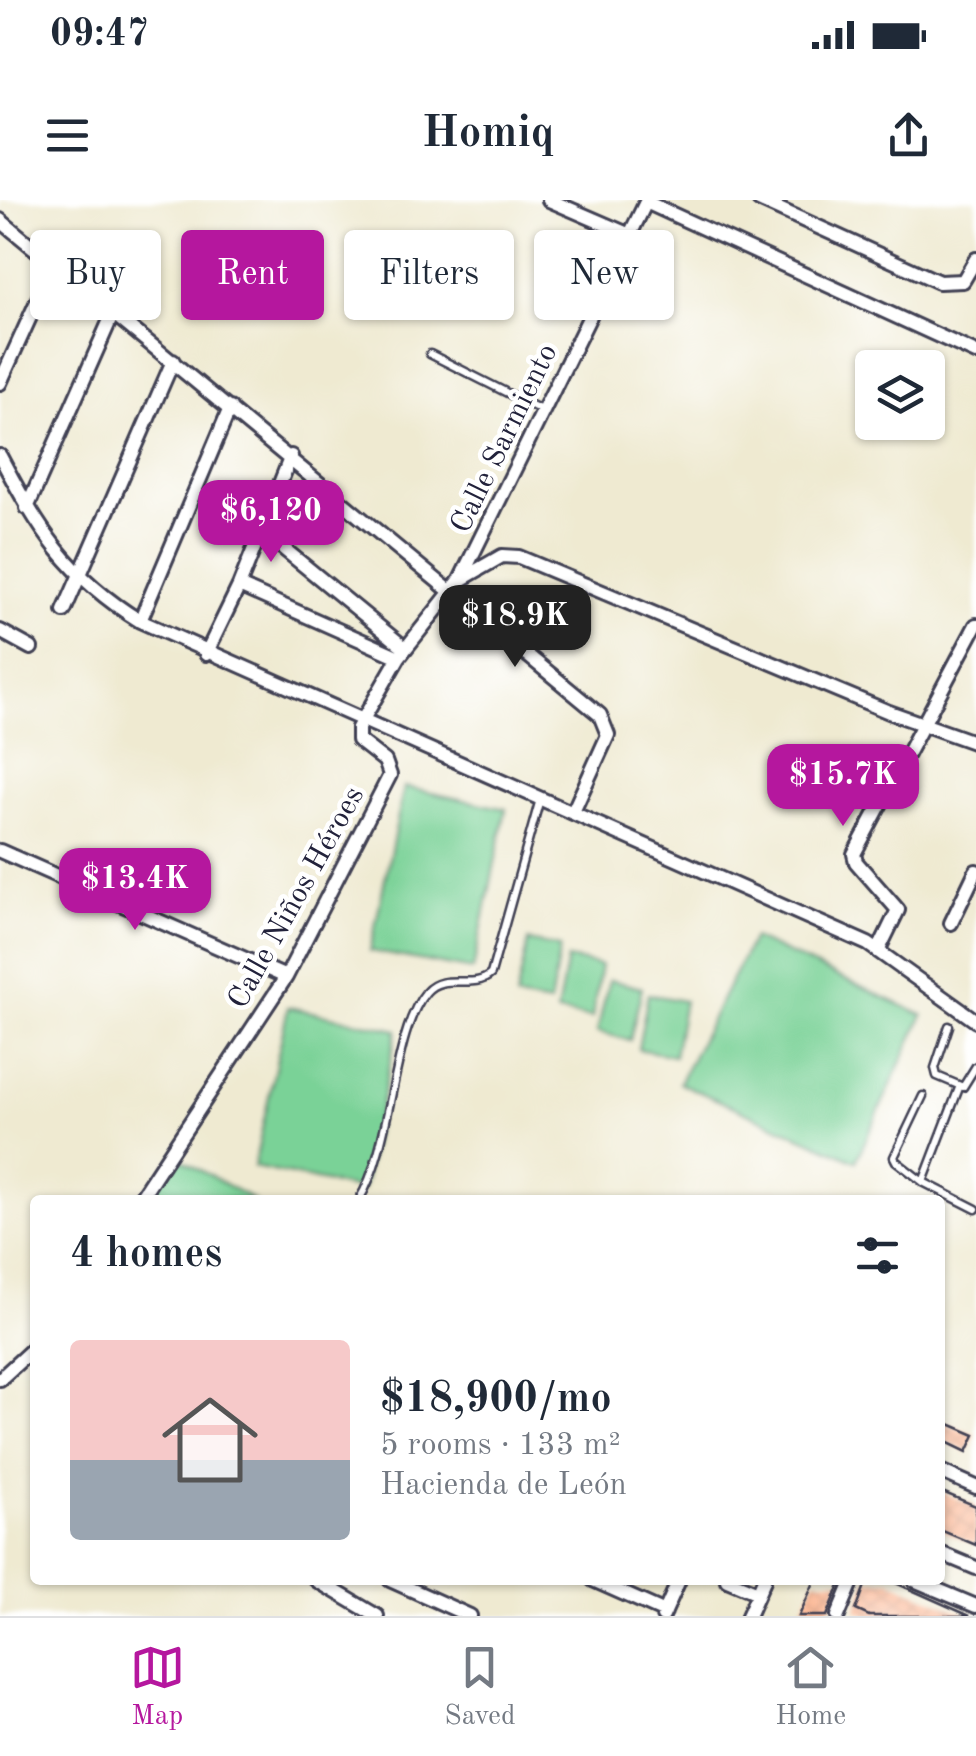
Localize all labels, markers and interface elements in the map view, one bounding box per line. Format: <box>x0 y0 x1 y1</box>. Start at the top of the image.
text: 09:47 <box>50 16 149 54</box>
icon: menu <box>40 108 95 163</box>
icon: share <box>881 108 936 163</box>
text: Homiq <box>422 112 554 157</box>
chip: Buy <box>30 230 161 320</box>
chip: Rent <box>181 230 324 320</box>
chip: Filters <box>344 230 514 320</box>
chip: New <box>534 230 674 320</box>
street label: Calle Sarmiento <box>446 340 564 538</box>
map controls <box>855 350 945 440</box>
button: layers <box>855 350 945 440</box>
pin: $6,120 <box>190 480 352 565</box>
text: $6,120 <box>220 496 322 528</box>
pin: $18.9K <box>434 585 596 670</box>
text: $18.9K <box>461 601 569 633</box>
pin: $15.7K <box>762 744 924 829</box>
text: $15.7K <box>789 760 897 792</box>
street label: Calle Niños Héroes <box>223 782 370 1014</box>
pin: $13.4K <box>54 848 216 933</box>
text: $13.4K <box>81 864 189 896</box>
icon: filters <box>850 1228 905 1283</box>
text: 4 homes <box>70 1234 222 1276</box>
text: $18,900/mo <box>380 1379 612 1421</box>
icon: home <box>150 1380 270 1500</box>
text: 5 rooms · 133 m² <box>380 1430 621 1462</box>
text: Hacienda de León <box>380 1470 627 1502</box>
tab: Map <box>130 1640 185 1735</box>
tab: Saved <box>444 1640 516 1735</box>
tab: Home <box>775 1640 846 1735</box>

